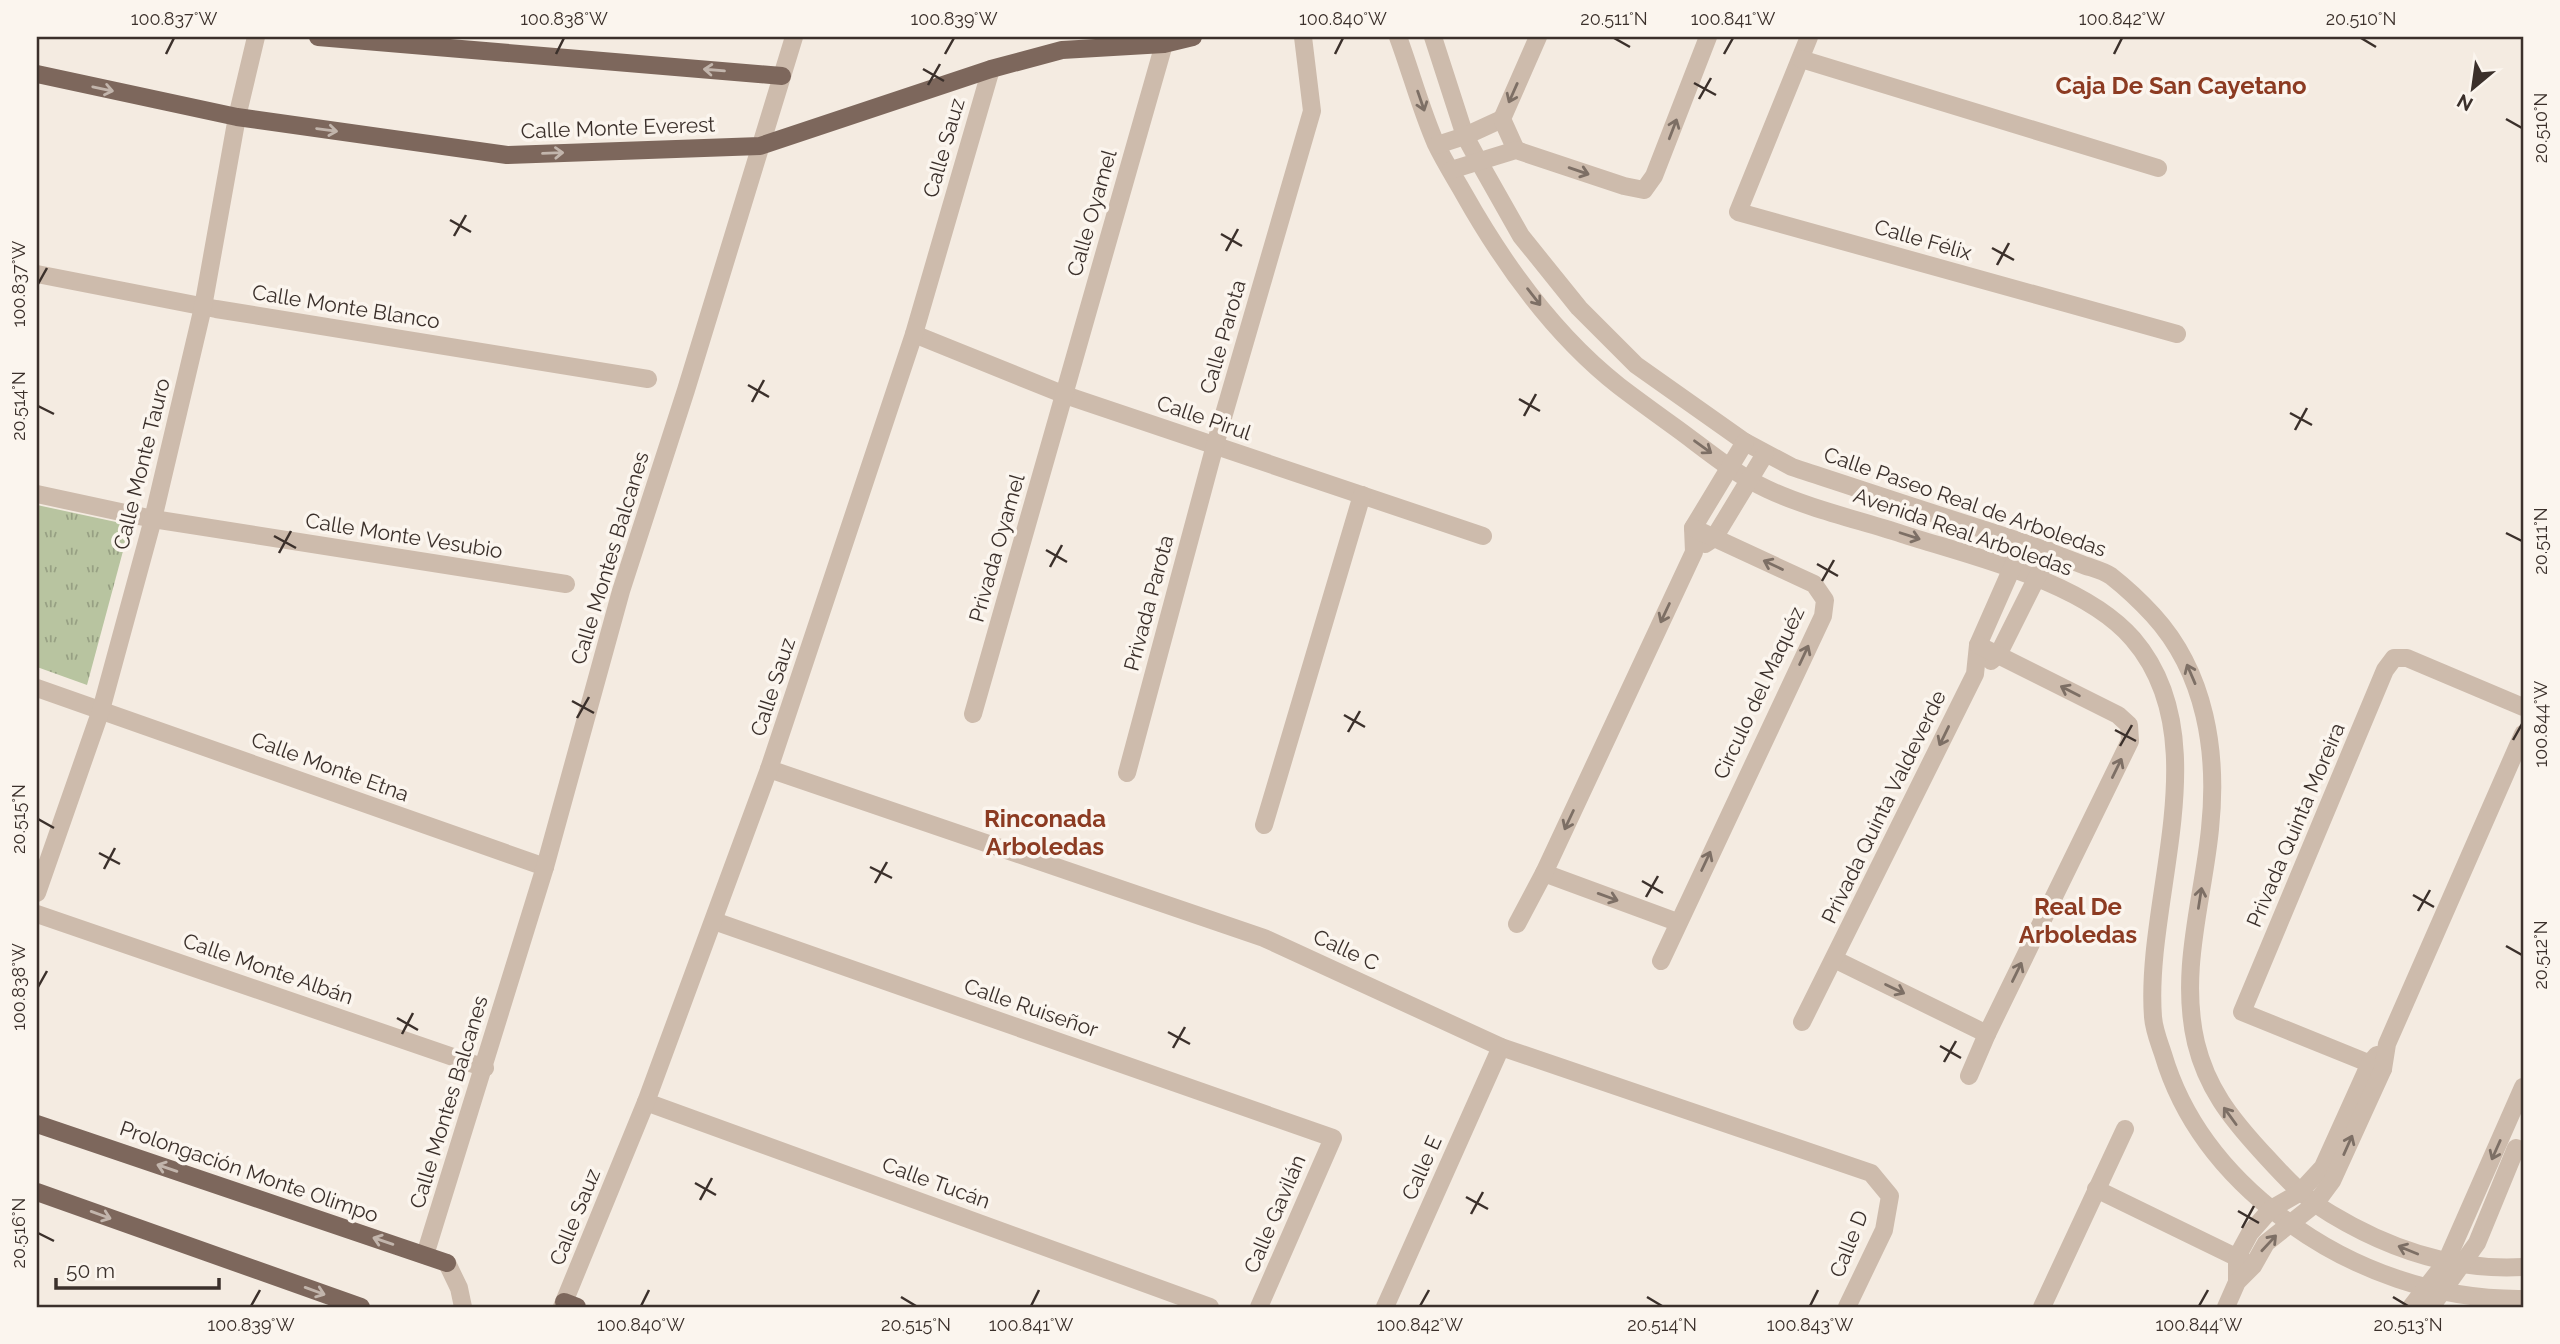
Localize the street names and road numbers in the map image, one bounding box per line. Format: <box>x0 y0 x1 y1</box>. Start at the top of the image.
street label: Calle Sauz <box>917 95 970 200</box>
street label: Calle Monte Everest <box>520 112 716 143</box>
street label: Calle Oyamel <box>1062 146 1122 279</box>
street label: Calle Félix <box>1872 214 1975 265</box>
street label: Calle Parota <box>1194 277 1251 397</box>
street label: Calle Monte Blanco <box>250 279 442 334</box>
street label: Calle Monte Tauro <box>108 376 175 552</box>
street label: Calle Pirul <box>1154 390 1255 445</box>
street label: Calle Paseo Real de Arboledas <box>1821 441 2110 562</box>
street label: Calle Montes Balcanes <box>565 448 654 667</box>
street label: Privada Oyamel <box>963 471 1030 625</box>
street label: Avenida Real Arboledas <box>1850 482 2076 581</box>
street label: Calle Monte Vesubio <box>304 508 505 563</box>
street label: Privada Parota <box>1118 532 1179 673</box>
street label: Circulo del Maquéz <box>1708 603 1809 783</box>
street label: Calle Sauz <box>745 634 800 739</box>
street label: Privada Quinta Valdeverde <box>1816 686 1951 927</box>
street label: Privada Quinta Moreira <box>2241 719 2350 931</box>
street label: Calle Monte Etna <box>248 726 412 807</box>
street label: Calle C <box>1309 924 1383 976</box>
street label: Calle Monte Albán <box>180 928 357 1009</box>
street label: Calle Ruiseñor <box>961 973 1102 1042</box>
street label: Calle Montes Balcanes <box>404 992 493 1211</box>
street label: Prolongación Monte Olimpo <box>117 1115 382 1228</box>
street label: Calle E <box>1396 1132 1447 1204</box>
street label: Calle Tucán <box>879 1151 994 1214</box>
street label: Calle Gavilán <box>1238 1151 1311 1277</box>
street label: Calle Sauz <box>544 1165 605 1269</box>
street label: Calle D <box>1824 1207 1873 1281</box>

